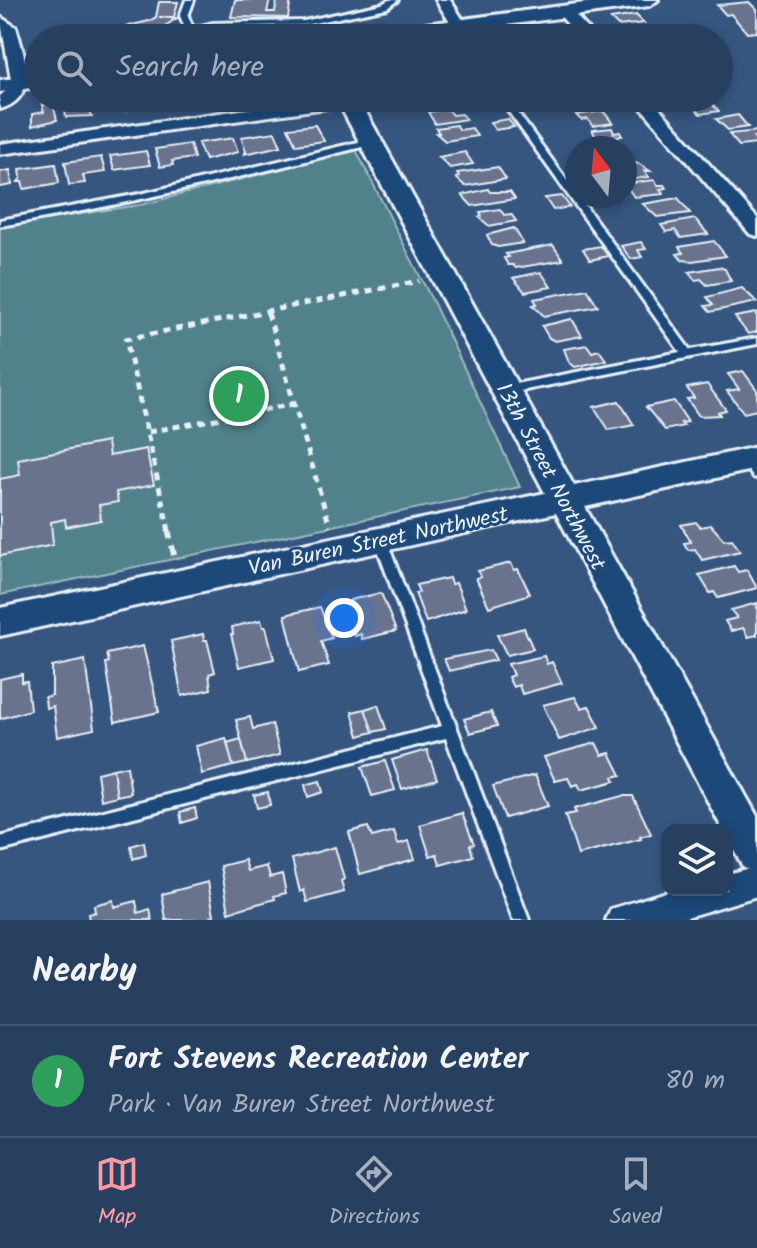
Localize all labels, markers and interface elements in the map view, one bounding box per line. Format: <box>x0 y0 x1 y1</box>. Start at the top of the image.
search box <box>24 24 733 112</box>
text: Search here <box>116 44 264 92</box>
icon: search <box>52 46 96 90</box>
north arrow <box>565 136 637 208</box>
pin: 1 <box>213 366 265 426</box>
street label: 13th Street Northwest <box>485 377 614 578</box>
street label: Van Buren Street Northwest <box>245 498 512 587</box>
your location <box>324 598 364 638</box>
map controls <box>661 824 733 896</box>
button: layers <box>661 824 733 896</box>
text: Nearby <box>32 945 137 999</box>
text: Fort Stevens Recreation Center <box>108 1036 528 1084</box>
text: 1 <box>54 1060 62 1102</box>
text: 80 m <box>665 1060 725 1102</box>
text: Park · Van Buren Street Northwest <box>108 1084 495 1126</box>
tab: Map <box>95 1152 139 1235</box>
tab: Directions <box>329 1152 420 1235</box>
tab: Saved <box>610 1152 662 1235</box>

